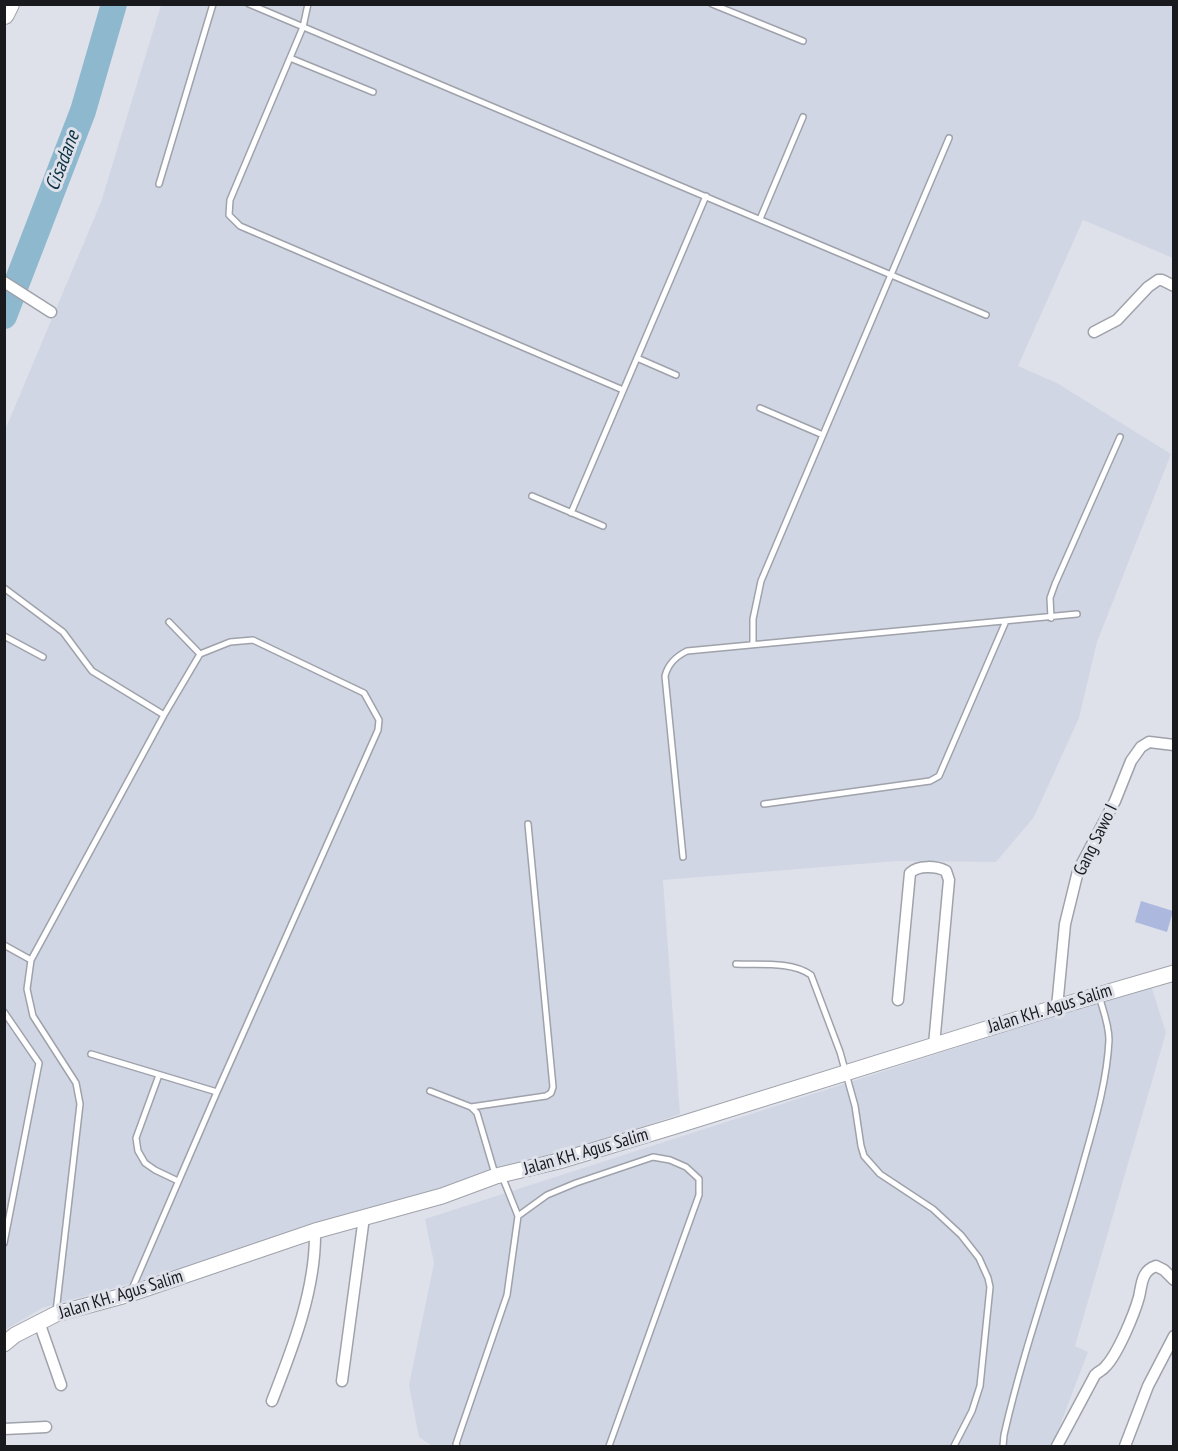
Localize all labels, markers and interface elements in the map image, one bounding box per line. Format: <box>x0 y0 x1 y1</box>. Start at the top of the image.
water label: Cisadane <box>41 128 85 194</box>
street label: Gang Sawo I <box>1069 801 1123 879</box>
street label: Jalan KH. Agus Salim <box>985 980 1115 1038</box>
street label: Jalan KH. Agus Salim <box>521 1124 651 1180</box>
street label: Jalan KH. Agus Salim <box>56 1266 186 1324</box>

